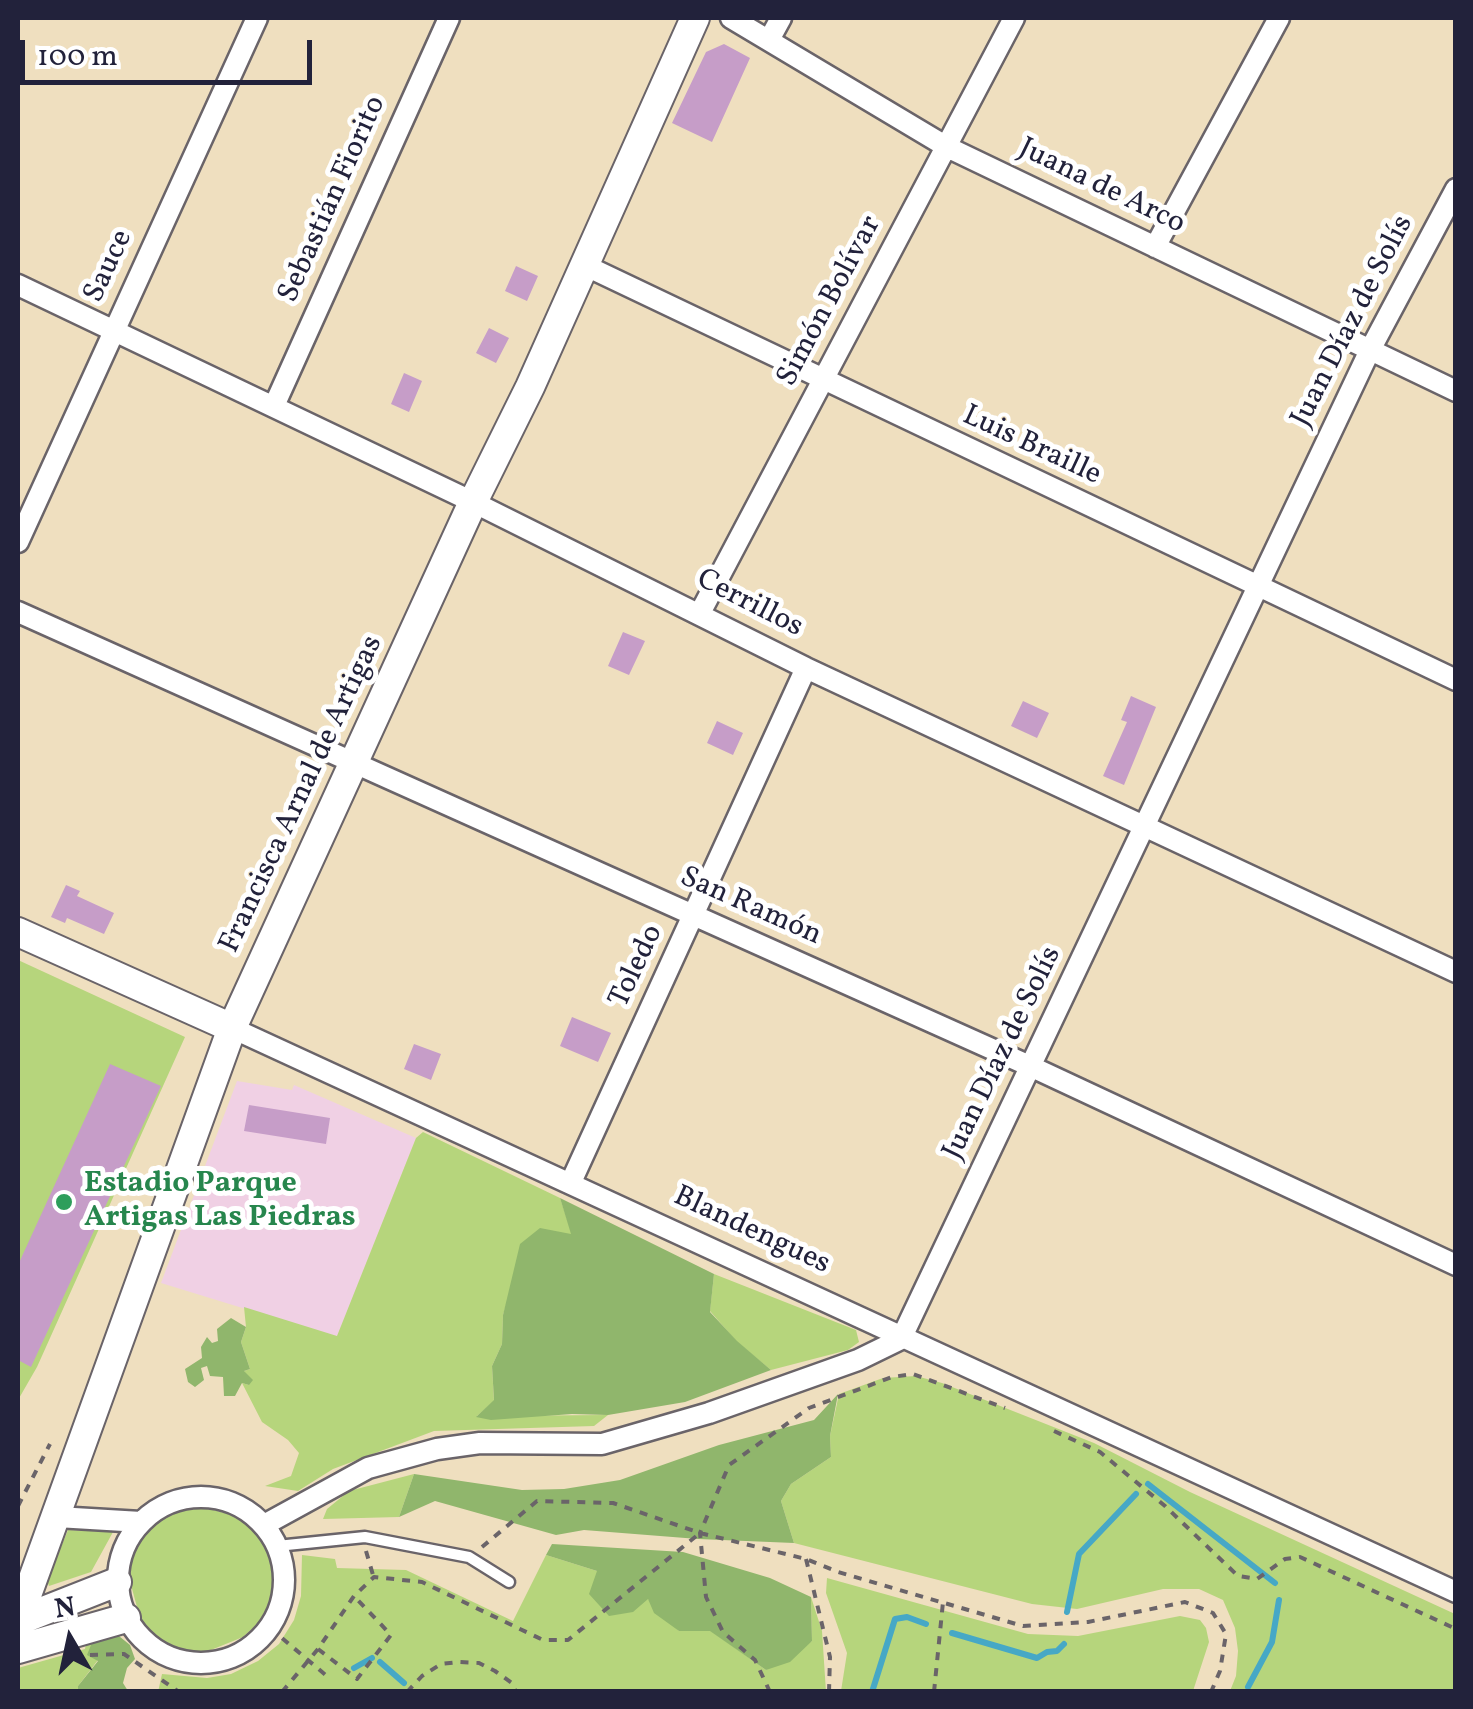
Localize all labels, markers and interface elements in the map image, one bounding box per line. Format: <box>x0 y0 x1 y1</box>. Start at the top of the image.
scale bar <box>25 20 318 82</box>
text: 100 m <box>37 36 118 78</box>
street label: Sebastián Fiorito <box>272 91 396 309</box>
street label: Juana de Arco <box>1012 132 1190 244</box>
street label: Juan Díaz de Solís <box>1285 210 1423 434</box>
street label: Simón Bolívar <box>771 211 891 393</box>
street label: Sauce <box>78 225 142 309</box>
street label: Luis Braille <box>956 399 1106 495</box>
street label: Cerrillos <box>690 563 808 647</box>
street label: Francisca Arnal de Artigas <box>214 631 392 959</box>
street label: San Ramón <box>674 861 826 955</box>
street label: Toledo <box>603 920 673 1014</box>
street label: Juan Díaz de Solís <box>937 942 1071 1166</box>
place label: Estadio Parque Artigas Las Piedras <box>84 1167 356 1238</box>
street label: Blandengues <box>667 1180 835 1284</box>
marker: Estadio Parque Artigas Las Piedras <box>53 1191 75 1213</box>
text: N <box>52 1588 78 1630</box>
north arrow <box>20 1589 120 1689</box>

